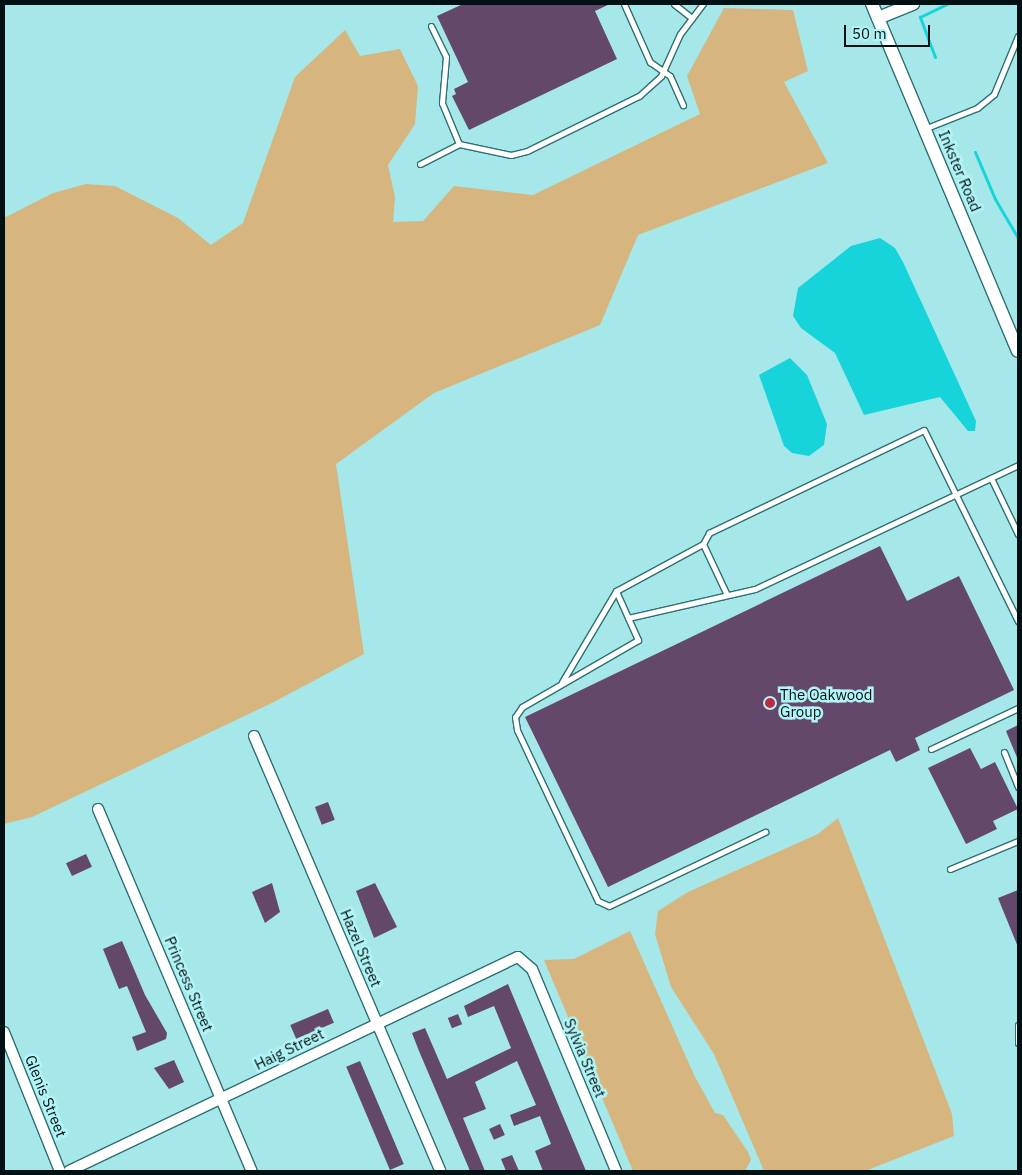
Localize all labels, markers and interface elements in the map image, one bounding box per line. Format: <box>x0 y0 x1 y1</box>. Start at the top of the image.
scale bar <box>847 15 933 47</box>
text: 50 m <box>852 24 887 43</box>
street label: Inkster Road <box>935 128 985 214</box>
place label: The Oakwood Group <box>780 685 872 720</box>
marker: The Oakwood Group <box>764 697 776 709</box>
street label: Hazel Street <box>337 907 385 989</box>
street label: Princess Street <box>161 934 217 1034</box>
street label: Sylvia Street <box>560 1016 610 1100</box>
street label: Haig Street <box>251 1024 327 1074</box>
street label: Glenis Street <box>21 1052 71 1140</box>

